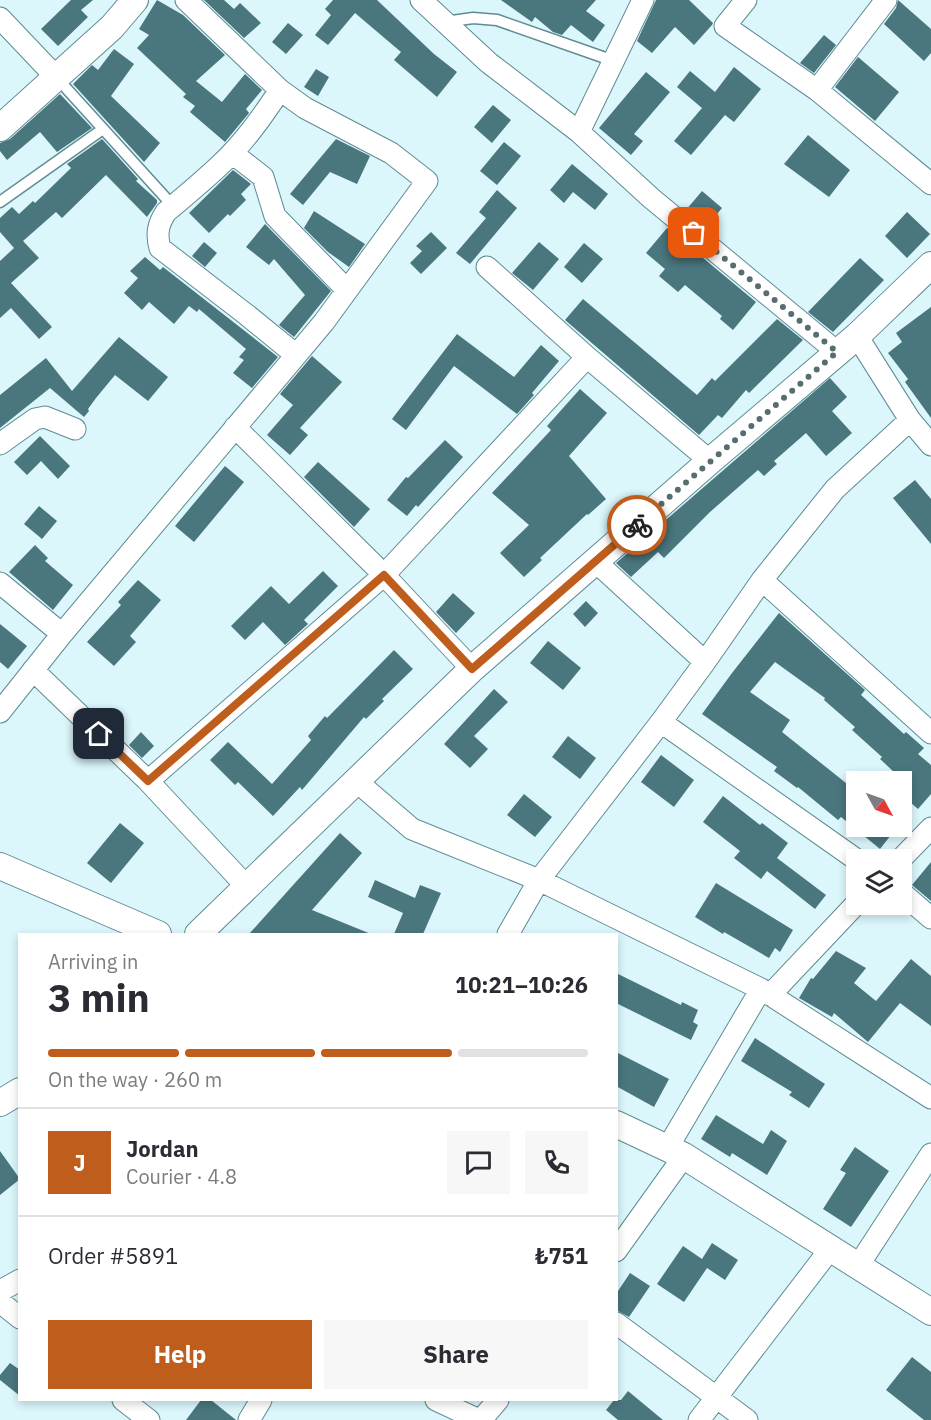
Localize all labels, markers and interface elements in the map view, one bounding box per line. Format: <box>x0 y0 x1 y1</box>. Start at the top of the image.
pin <box>668 207 719 258</box>
icon: bag <box>677 216 710 249</box>
courier <box>607 495 667 555</box>
icon: bike <box>621 509 654 542</box>
pin <box>73 708 124 759</box>
icon: home <box>82 717 115 750</box>
north arrow <box>846 771 912 837</box>
map controls <box>846 771 912 915</box>
button: layers <box>846 849 912 915</box>
text: Arriving in <box>48 948 138 975</box>
text: 10:21–10:26 <box>455 970 588 999</box>
text: 3 min <box>48 972 150 1023</box>
text: On the way · 260 m <box>48 1066 222 1093</box>
button: chat <box>447 1131 510 1194</box>
button: phone <box>525 1131 588 1194</box>
text: Jordan <box>126 1134 199 1163</box>
text: J <box>73 1148 86 1177</box>
text: Courier · 4.8 <box>126 1163 237 1190</box>
text: Order #5891 <box>48 1241 178 1270</box>
text: ₺751 <box>535 1241 588 1270</box>
button: Help <box>48 1320 312 1389</box>
button: Share <box>324 1320 588 1389</box>

